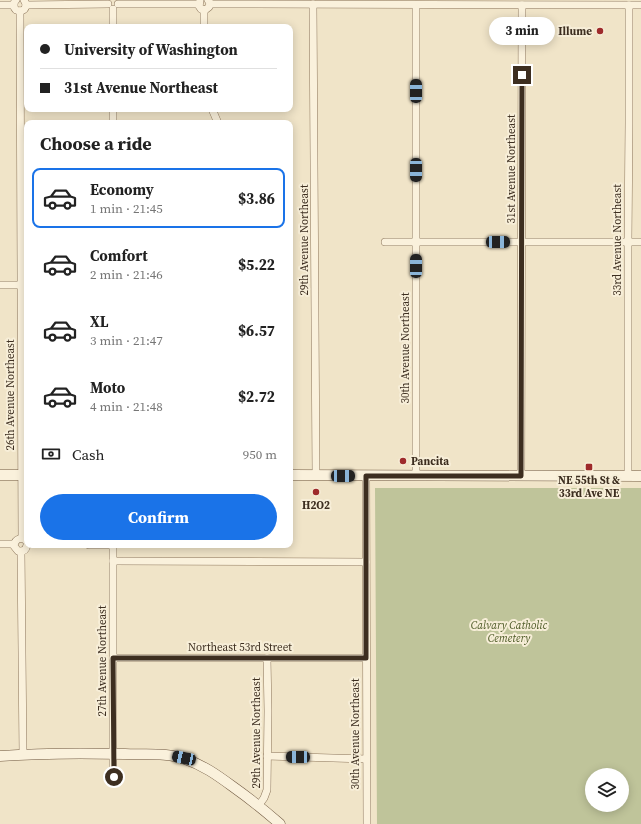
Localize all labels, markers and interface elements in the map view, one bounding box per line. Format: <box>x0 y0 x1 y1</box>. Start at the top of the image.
callout: 3 min <box>489 17 555 45</box>
text: 3 min <box>505 22 539 39</box>
place label: Illume <box>558 24 592 39</box>
marker: Illume <box>595 26 605 36</box>
text: University of Washington <box>64 39 238 60</box>
route end <box>513 66 531 84</box>
text: 31st Avenue Northeast <box>64 77 218 98</box>
car <box>410 79 422 103</box>
street label: 31st Avenue Northeast <box>504 114 519 224</box>
text: Choose a ride <box>40 131 152 156</box>
car <box>410 158 422 182</box>
text: Economy <box>90 179 154 200</box>
icon: car <box>42 180 78 216</box>
street label: 29th Avenue Northeast <box>297 184 312 295</box>
street label: 33rd Avenue Northeast <box>610 184 625 296</box>
text: $3.86 <box>238 188 275 209</box>
text: 1 min · 21:45 <box>90 200 163 217</box>
car <box>486 236 510 248</box>
text: Comfort <box>90 245 148 266</box>
icon: car <box>42 246 78 282</box>
text: $5.22 <box>238 254 275 275</box>
car <box>410 254 422 278</box>
text: 2 min · 21:46 <box>90 266 163 283</box>
street label: 30th Avenue Northeast <box>398 292 413 403</box>
text: XL <box>90 311 109 332</box>
icon: car <box>42 312 78 348</box>
text: $6.57 <box>238 320 275 341</box>
text: 3 min · 21:47 <box>90 332 163 349</box>
street label: 26th Avenue Northeast <box>3 339 18 450</box>
text: Moto <box>90 377 125 398</box>
icon: car <box>42 378 78 414</box>
text: $2.72 <box>238 386 275 407</box>
text: 4 min · 21:48 <box>90 398 163 415</box>
icon: cash <box>40 443 62 465</box>
text: Cash <box>72 444 104 465</box>
text: 950 m <box>243 446 277 463</box>
place label: Pancita <box>411 454 449 469</box>
marker: Pancita <box>398 456 408 466</box>
marker: NE 55th St & 33rd Ave NE <box>584 462 594 472</box>
car <box>331 470 355 482</box>
place label: NE 55th St & 33rd Ave NE <box>558 473 620 501</box>
marker: H2O2 <box>311 487 321 497</box>
button: Confirm <box>40 494 277 540</box>
place label: H2O2 <box>302 498 330 513</box>
street label: 27th Avenue Northeast <box>95 605 110 716</box>
park label: Calvary Catholic Cemetery <box>471 618 548 646</box>
street label: Northeast 53rd Street <box>188 640 292 655</box>
street label: 29th Avenue Northeast <box>249 677 264 788</box>
street label: 30th Avenue Northeast <box>348 678 363 789</box>
car <box>171 750 197 766</box>
car <box>286 751 310 763</box>
route start <box>105 768 123 786</box>
map controls <box>585 768 629 812</box>
button: layers <box>585 768 629 812</box>

